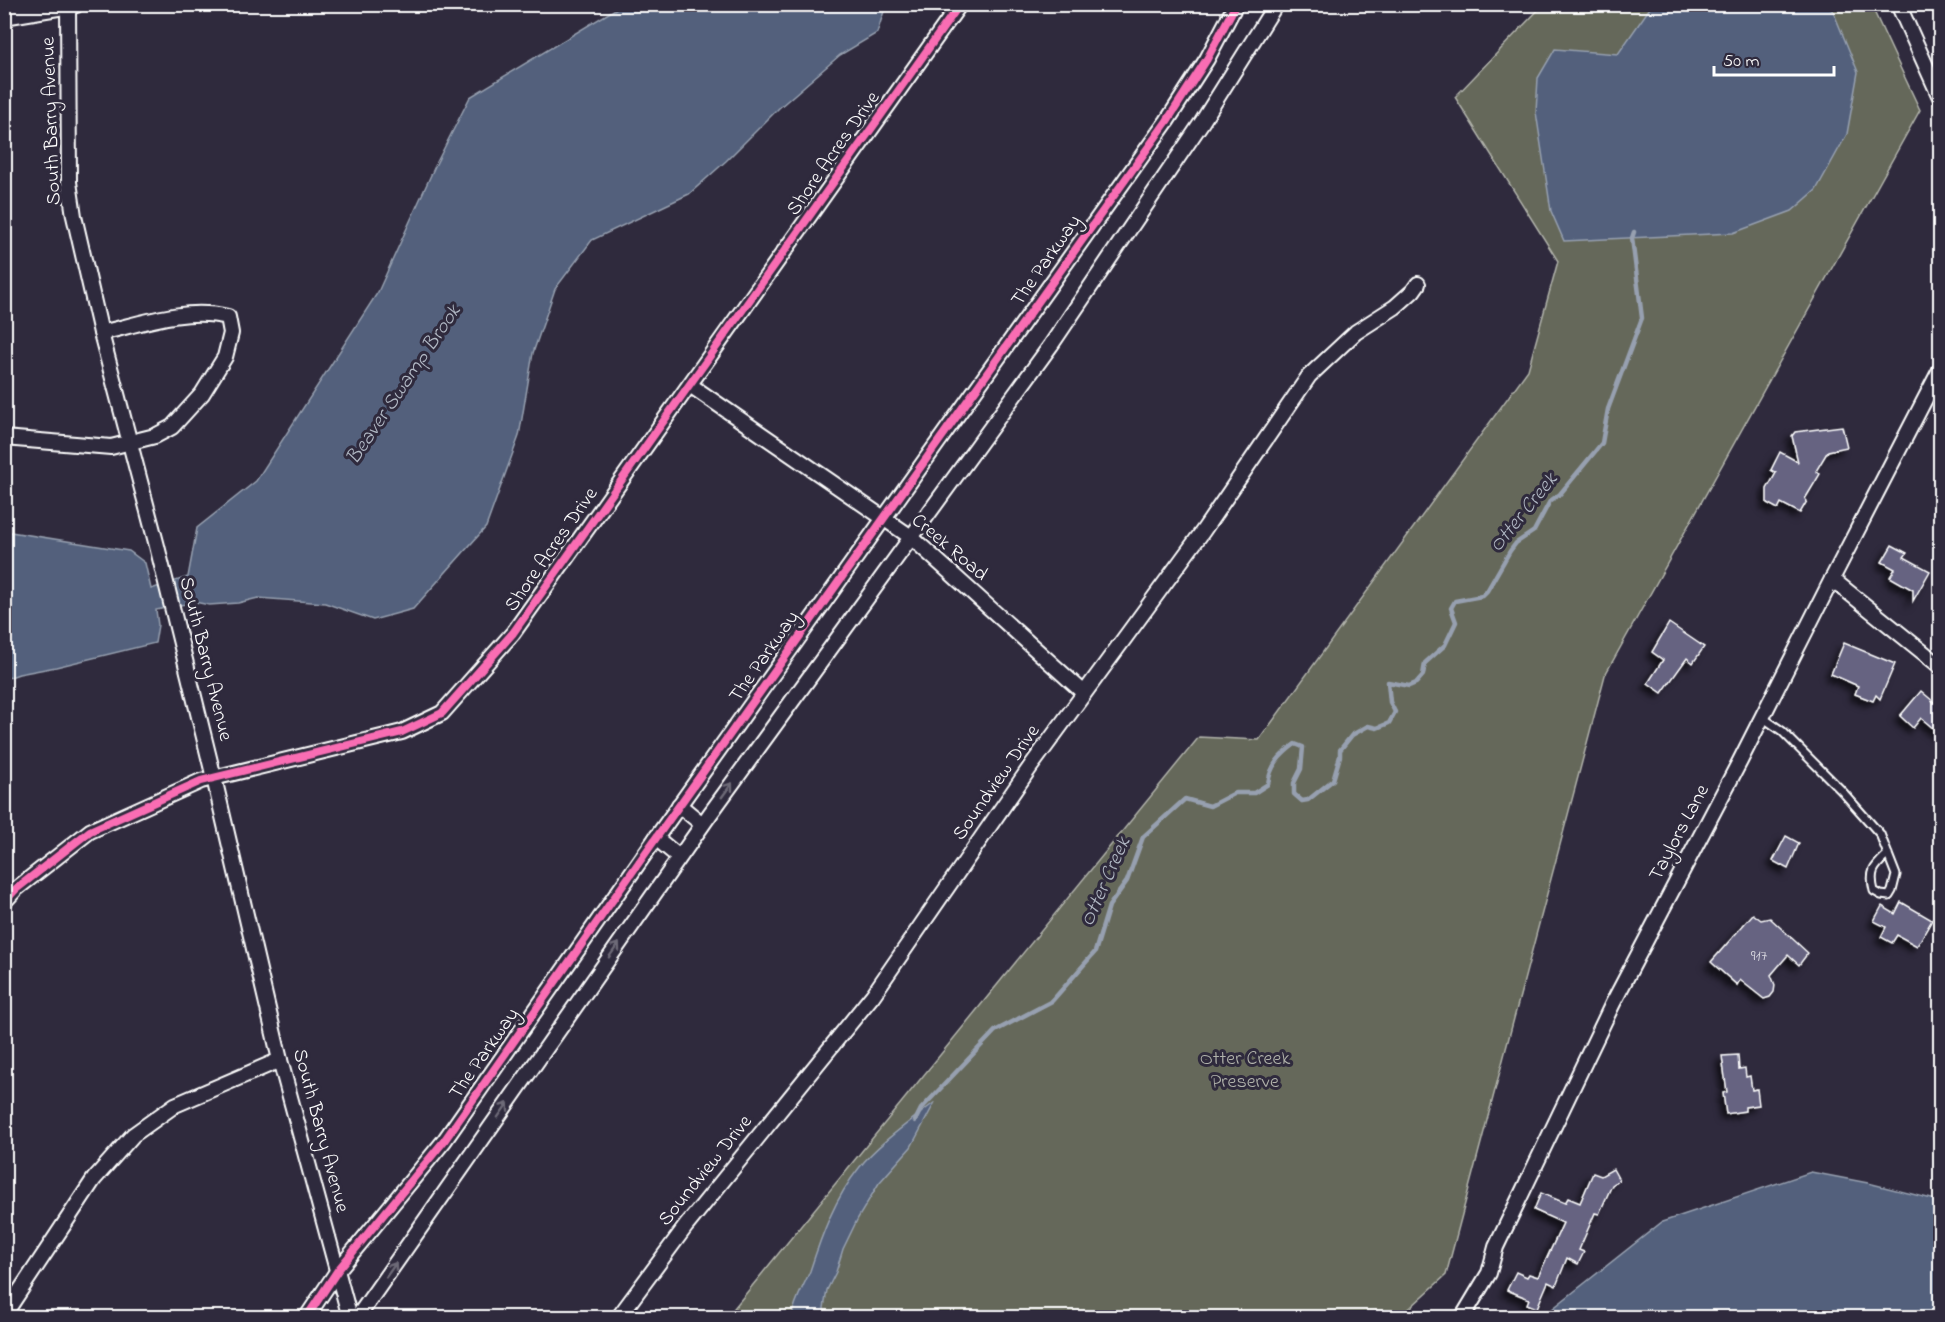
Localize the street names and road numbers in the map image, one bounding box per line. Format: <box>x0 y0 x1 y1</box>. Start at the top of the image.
street label: South Barry Avenue <box>35 36 69 206</box>
street label: Shore Acres Drive <box>780 86 888 222</box>
street label: The Parkway <box>1005 209 1089 313</box>
street label: Shore Acres Drive <box>498 482 606 618</box>
street label: Creek Road <box>904 507 994 589</box>
street label: South Barry Avenue <box>171 574 239 744</box>
street label: The Parkway <box>723 605 807 709</box>
street label: Soundview Drive <box>946 719 1048 847</box>
street label: Taylors Lane <box>1642 780 1718 886</box>
street label: The Parkway <box>443 1002 527 1106</box>
street label: South Barry Avenue <box>284 1046 356 1216</box>
street label: Soundview Drive <box>652 1109 760 1233</box>

